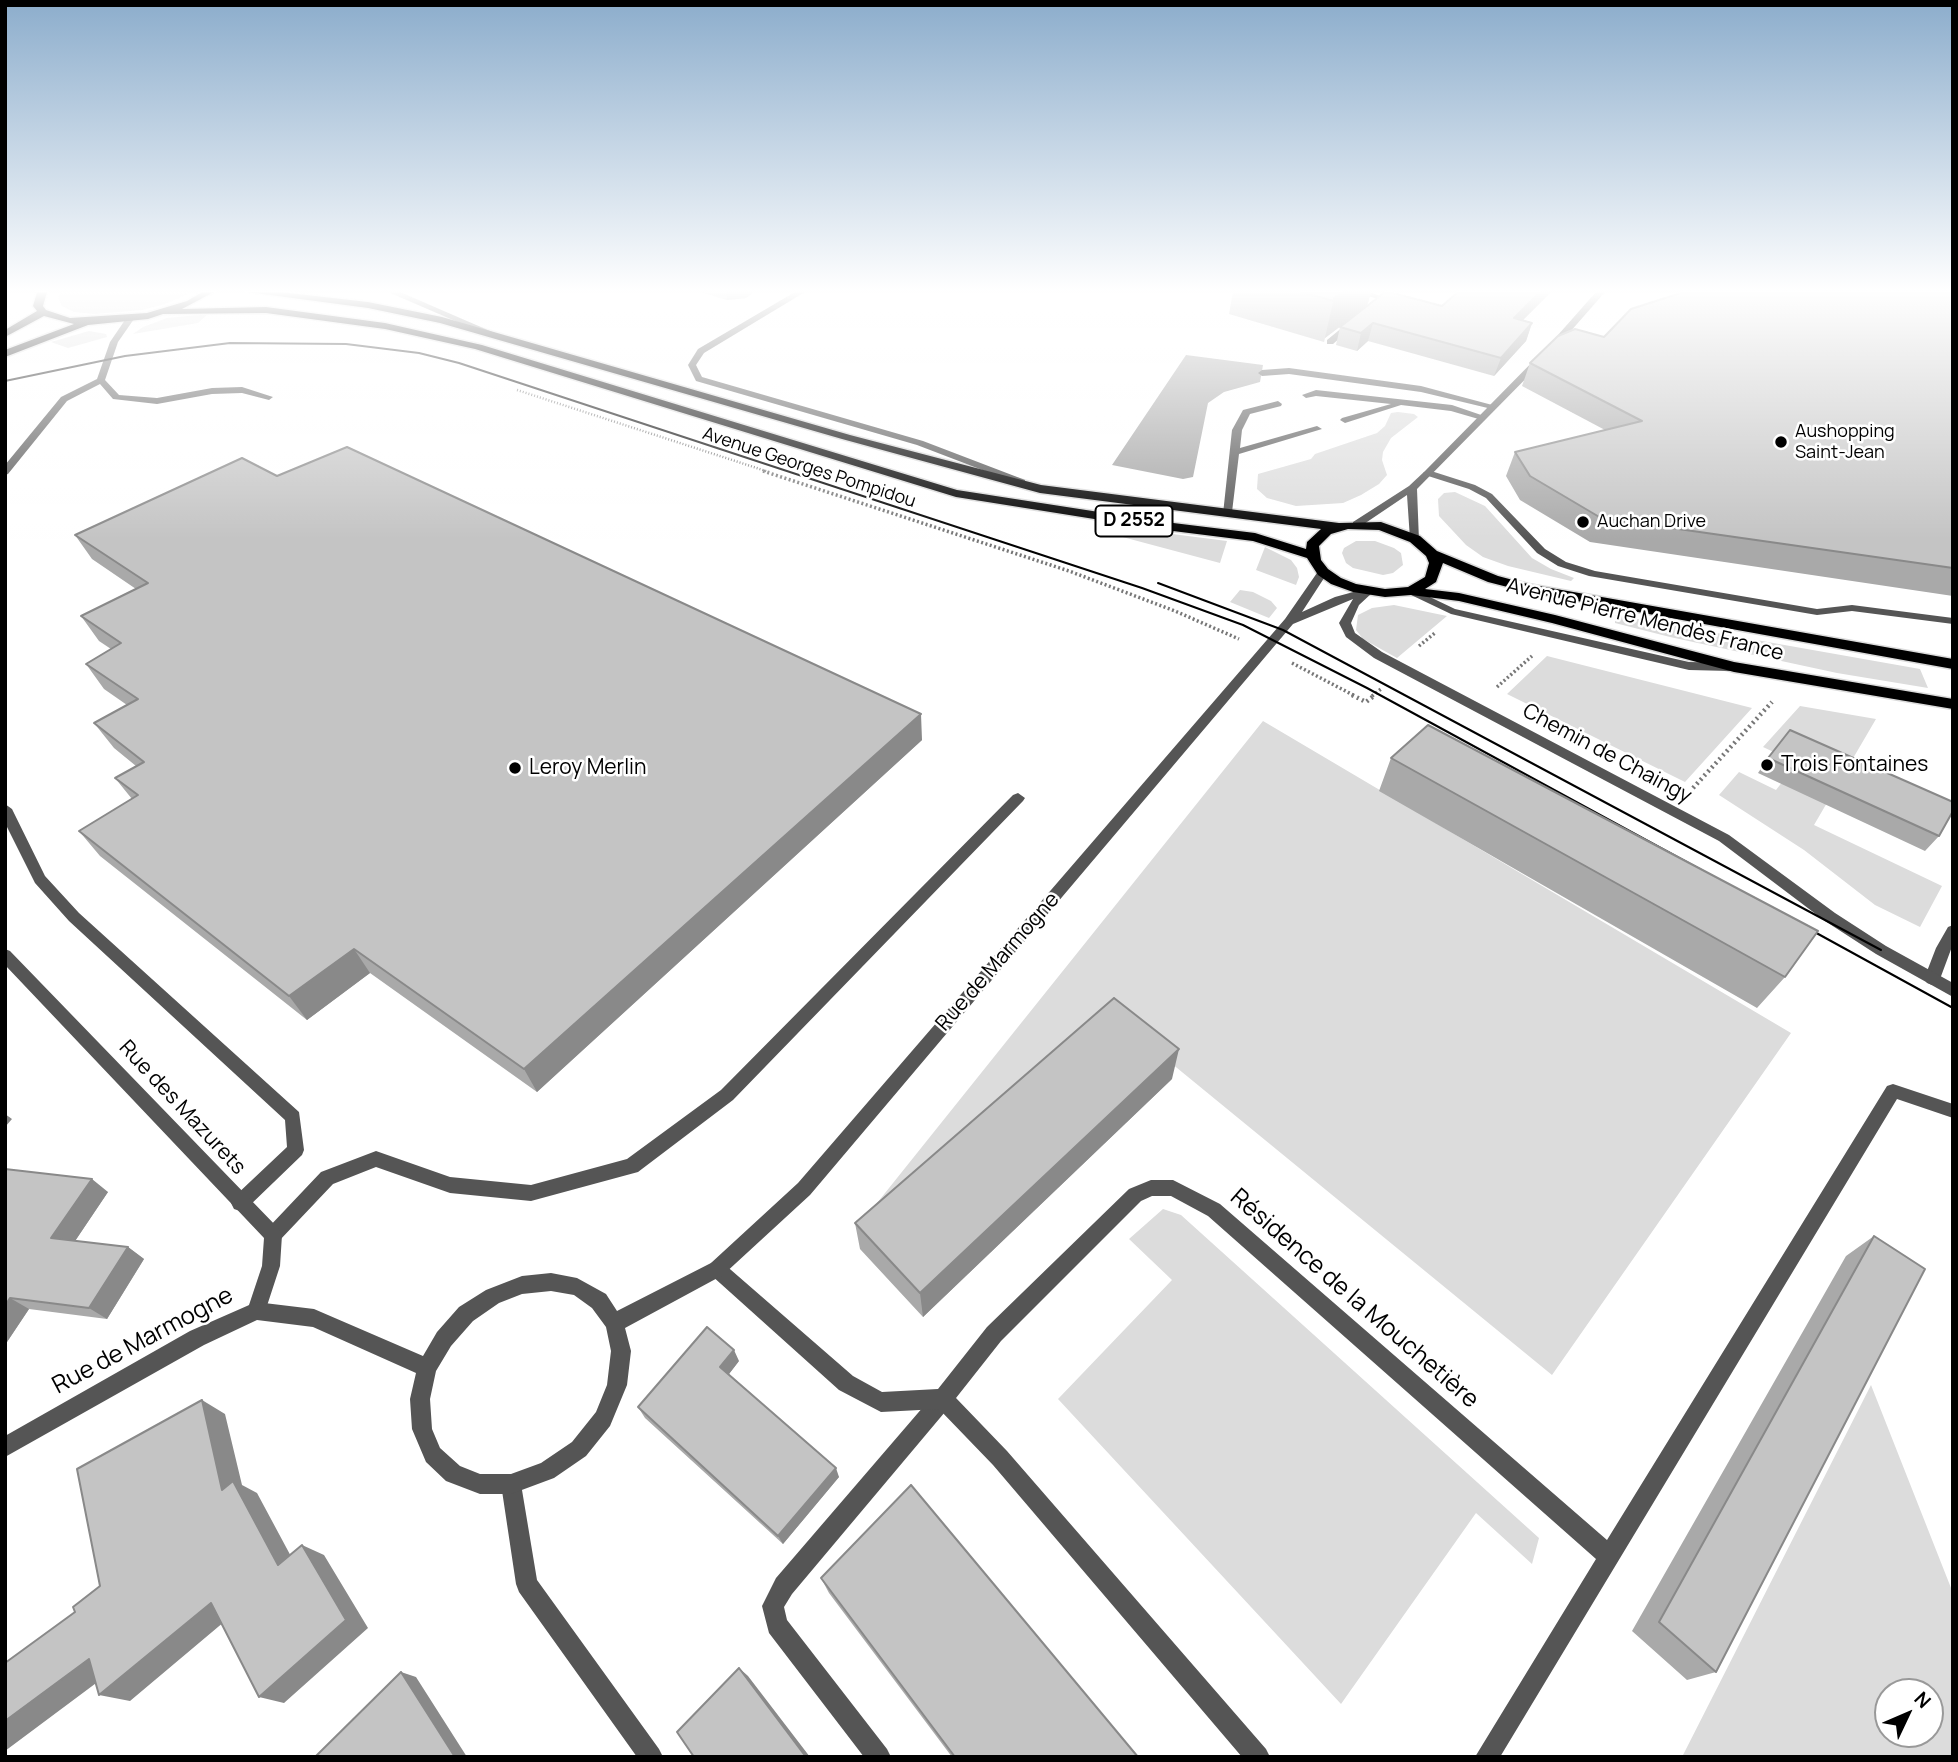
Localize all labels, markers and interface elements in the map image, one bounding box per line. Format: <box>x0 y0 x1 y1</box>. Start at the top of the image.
place label: Aushopping Saint-Jean <box>1795 421 1895 464</box>
street label: Avenue Georges Pompidou <box>700 423 918 513</box>
marker: Aushopping Saint-Jean <box>1773 434 1789 450</box>
road number: D 2552 <box>1096 506 1172 536</box>
place label: Auchan Drive <box>1597 511 1706 533</box>
marker: Auchan Drive <box>1575 514 1591 530</box>
street label: Avenue Pierre Mendès France <box>1504 573 1786 667</box>
street label: Chemin de Chaingy <box>1518 699 1696 809</box>
place label: Trois Fontaines <box>1781 752 1928 778</box>
place label: Leroy Merlin <box>529 755 646 781</box>
marker: Trois Fontaines <box>1759 757 1775 773</box>
marker: Leroy Merlin <box>507 760 523 776</box>
street label: Rue de Marmogne <box>931 888 1065 1036</box>
street label: Rue des Mazurets <box>113 1036 251 1180</box>
street label: Résidence de la Mouchetière <box>1224 1183 1484 1415</box>
street label: Rue de Marmogne <box>48 1281 238 1401</box>
north arrow <box>1874 1678 1944 1748</box>
text: N <box>1909 1686 1937 1714</box>

